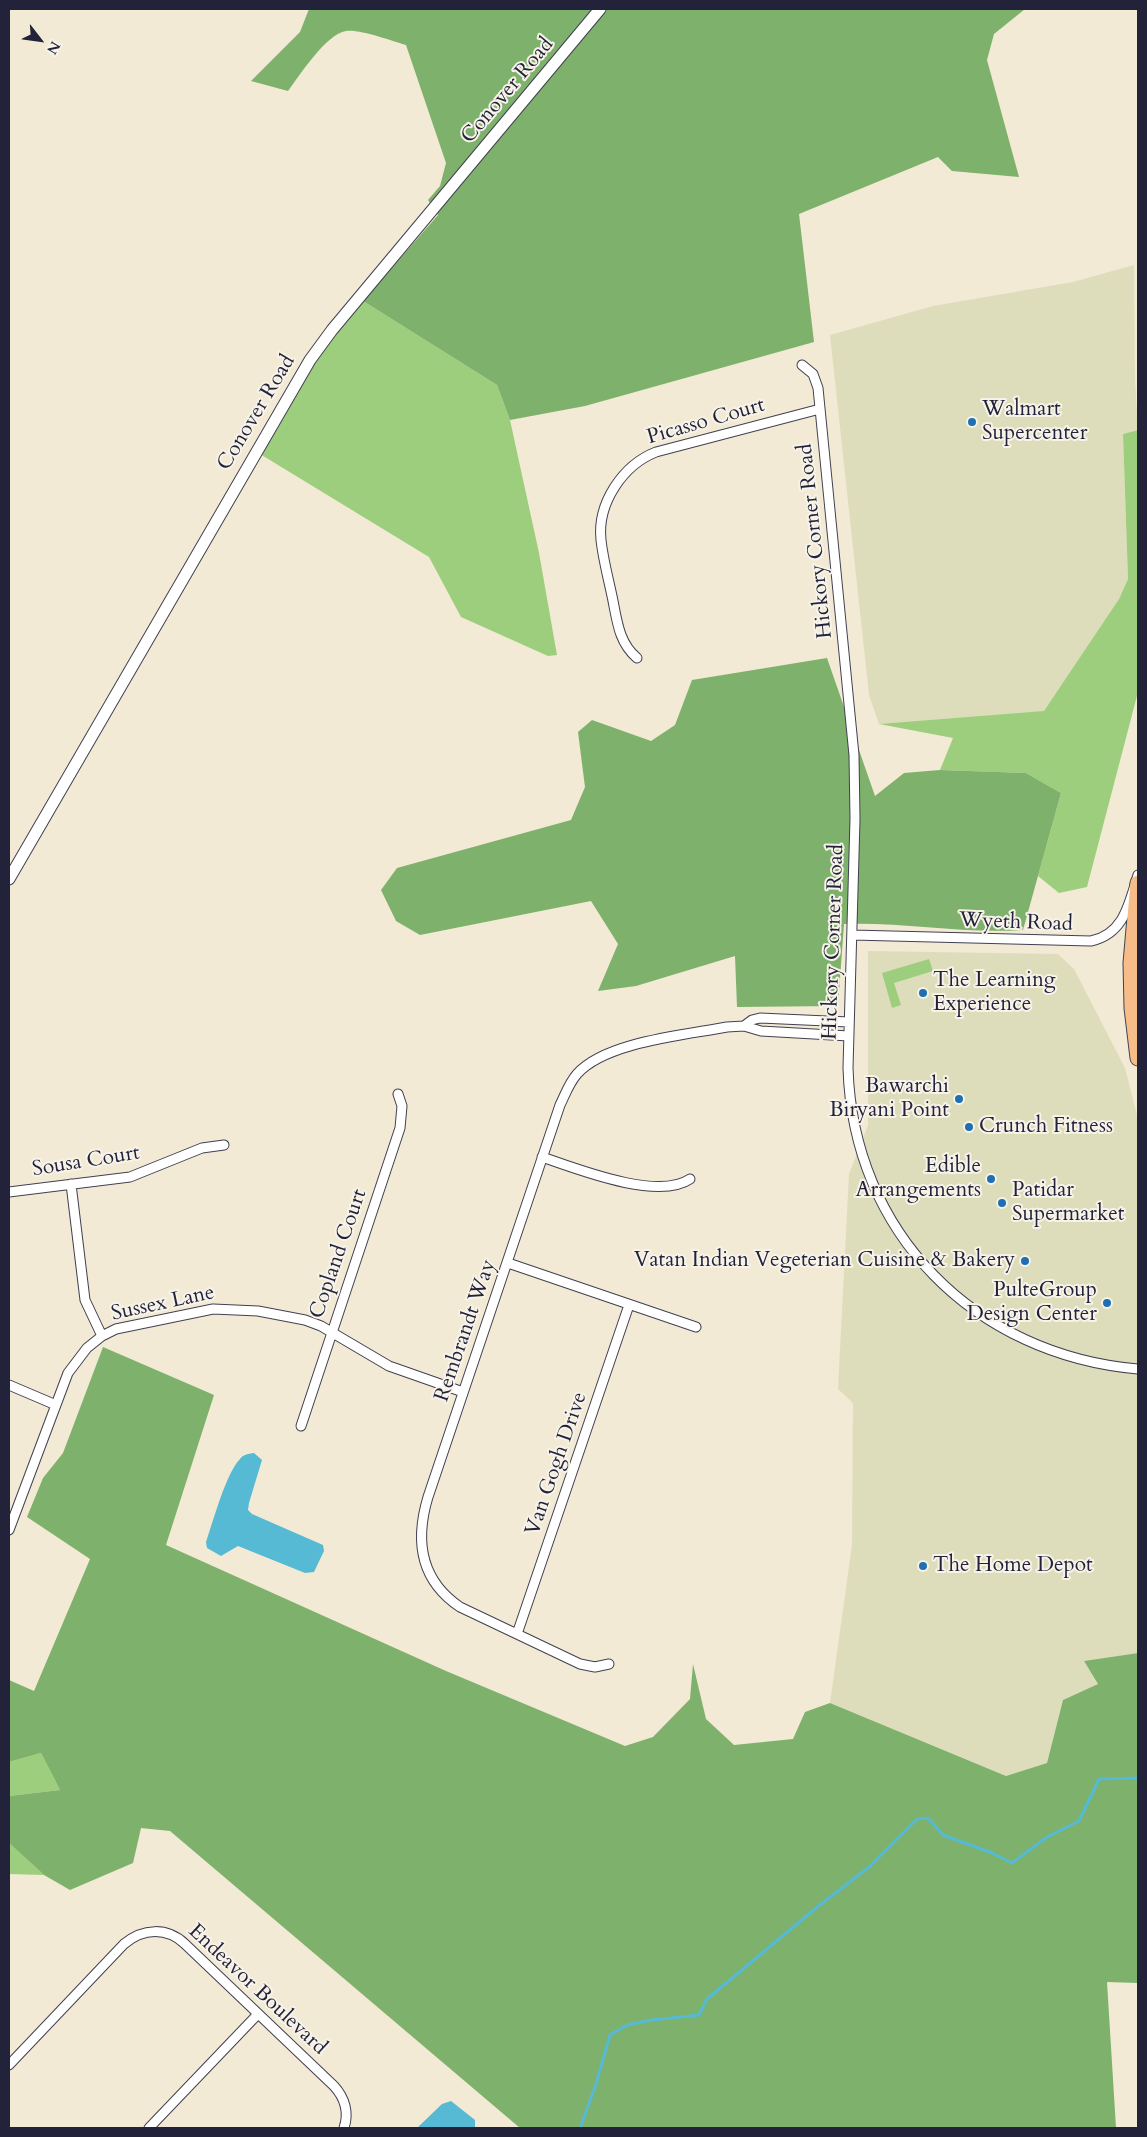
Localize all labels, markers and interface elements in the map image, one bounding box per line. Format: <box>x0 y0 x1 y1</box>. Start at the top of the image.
north arrow <box>15 15 65 65</box>
street label: Conover Road <box>456 33 560 149</box>
text: N <box>42 38 65 58</box>
street label: Conover Road <box>213 351 301 475</box>
street label: Picasso Court <box>644 393 768 451</box>
place label: Walmart Supercenter <box>982 397 1087 447</box>
marker: Walmart Supercenter <box>966 416 978 428</box>
street label: Hickory Corner Road <box>793 442 839 640</box>
street label: Hickory Corner Road <box>818 844 850 1040</box>
street label: Wyeth Road <box>959 908 1073 938</box>
place label: The Learning Experience <box>933 968 1056 1018</box>
marker: The Learning Experience <box>917 987 929 999</box>
place label: Bawarchi Biryani Point <box>829 1074 949 1124</box>
marker: Bawarchi Biryani Point <box>953 1093 965 1105</box>
place label: Crunch Fitness <box>979 1114 1113 1140</box>
marker: Crunch Fitness <box>963 1121 975 1133</box>
street label: Sousa Court <box>31 1141 141 1183</box>
place label: Edible Arrangements <box>856 1154 981 1204</box>
marker: Edible Arrangements <box>985 1173 997 1185</box>
place label: Patidar Supermarket <box>1012 1178 1124 1228</box>
street label: Copland Court <box>305 1186 373 1322</box>
marker: Patidar Supermarket <box>996 1197 1008 1209</box>
place label: Vatan Indian Vegeterian Cuisine & Bakery <box>634 1248 1015 1274</box>
marker: Vatan Indian Vegeterian Cuisine & Bakery <box>1019 1255 1031 1267</box>
street label: Rembrandt Way <box>430 1257 502 1405</box>
place label: PulteGroup Design Center <box>967 1278 1097 1328</box>
street label: Sussex Lane <box>109 1281 217 1327</box>
marker: PulteGroup Design Center <box>1101 1297 1113 1309</box>
street label: Van Gogh Drive <box>521 1389 593 1539</box>
place label: The Home Depot <box>933 1553 1093 1579</box>
marker: The Home Depot <box>917 1560 929 1572</box>
street label: Endeavor Boulevard <box>182 1919 332 2061</box>

